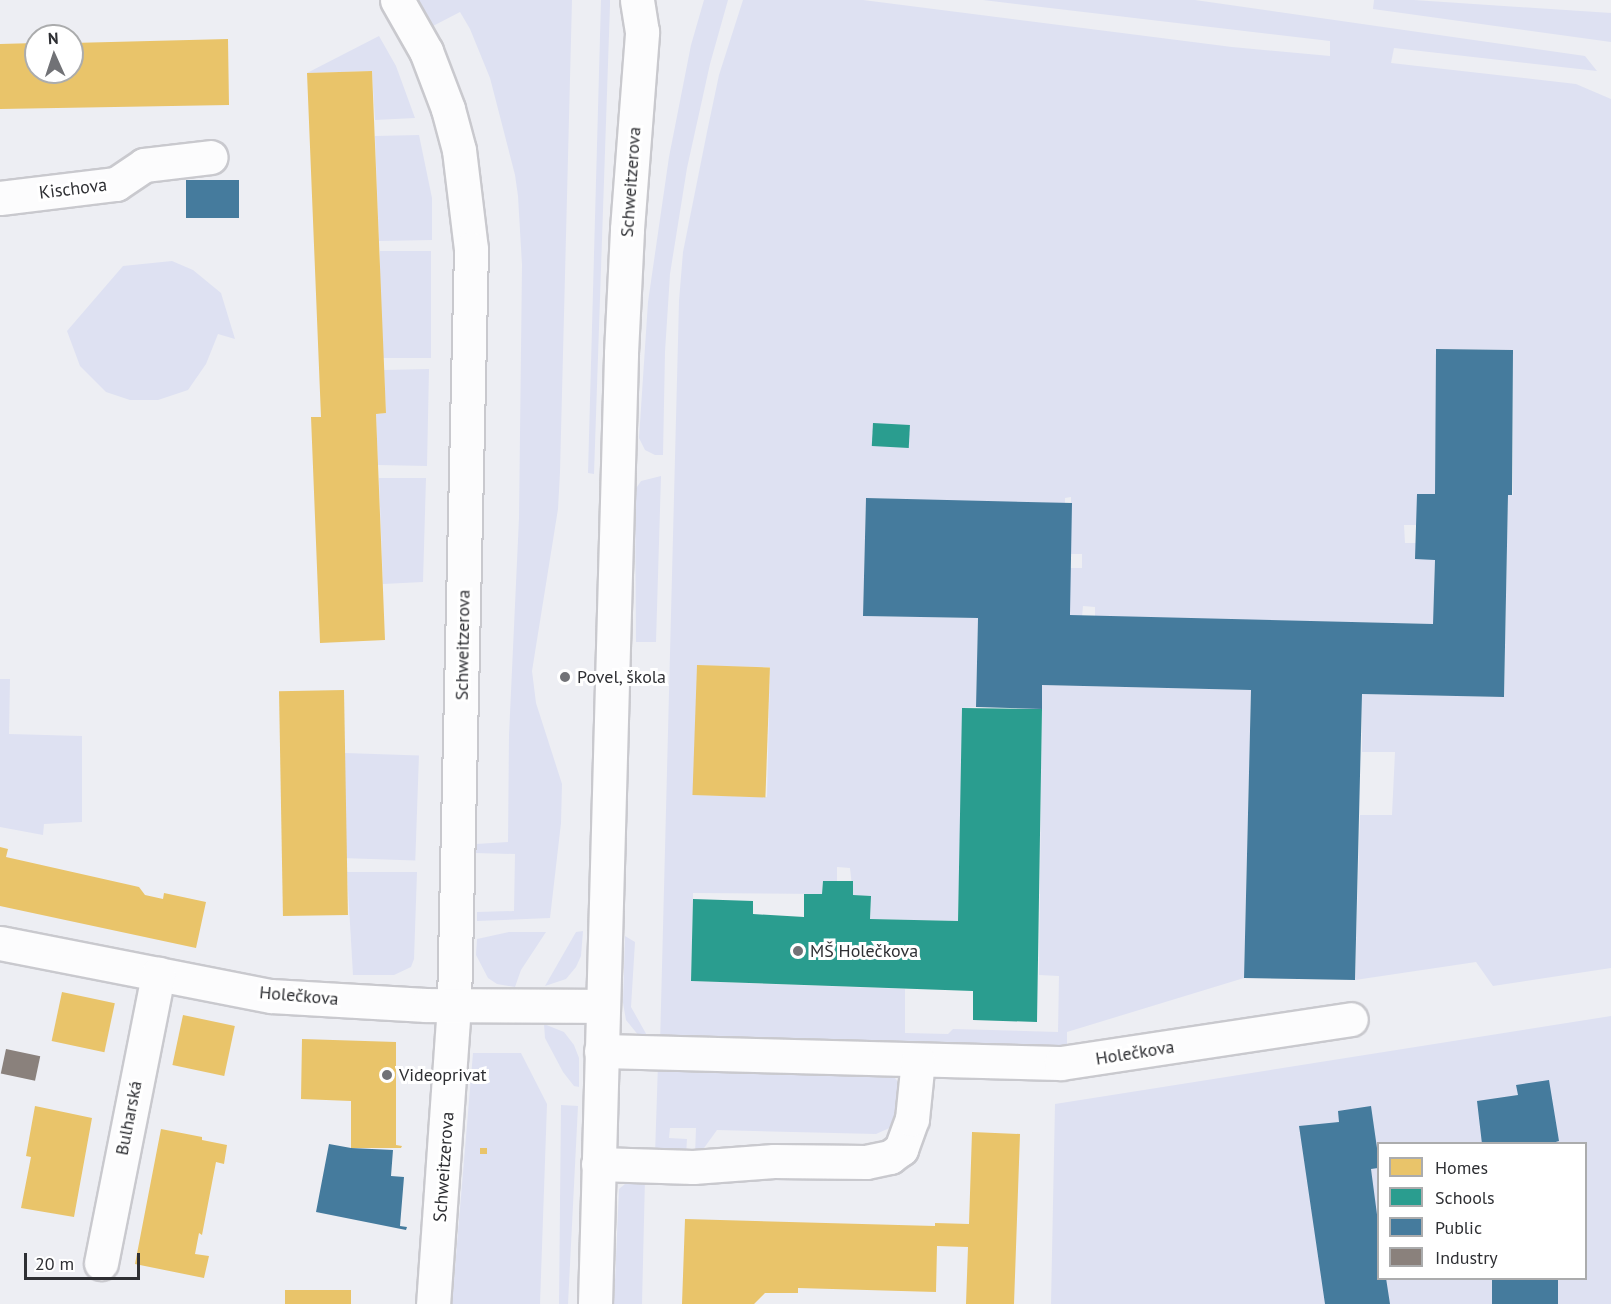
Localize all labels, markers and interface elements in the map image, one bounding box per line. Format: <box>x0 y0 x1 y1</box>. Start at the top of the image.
north arrow <box>24 24 84 84</box>
text: N <box>47 28 59 48</box>
street label: Schweitzerova <box>616 126 646 238</box>
street label: Kischova <box>38 174 108 204</box>
street label: Schweitzerova <box>451 589 475 701</box>
place label: Povel, škola <box>577 666 667 688</box>
marker: Povel, škola <box>558 670 572 684</box>
place label: MŠ Holečkova <box>810 940 918 962</box>
marker: MŠ Holečkova <box>791 944 805 958</box>
street label: Holečkova <box>258 982 340 1010</box>
street label: Holečkova <box>1094 1036 1176 1070</box>
place label: Videoprivat <box>399 1064 487 1086</box>
marker: Videoprivat <box>380 1068 394 1082</box>
street label: Bulharská <box>111 1079 147 1157</box>
street label: Schweitzerova <box>429 1111 459 1223</box>
legend <box>1377 1142 1587 1280</box>
text: Homes <box>1435 1156 1488 1179</box>
text: Schools <box>1435 1186 1495 1209</box>
text: Public <box>1435 1216 1482 1239</box>
scale bar <box>27 1241 142 1279</box>
text: Industry <box>1435 1246 1498 1269</box>
text: 20 m <box>35 1252 74 1275</box>

